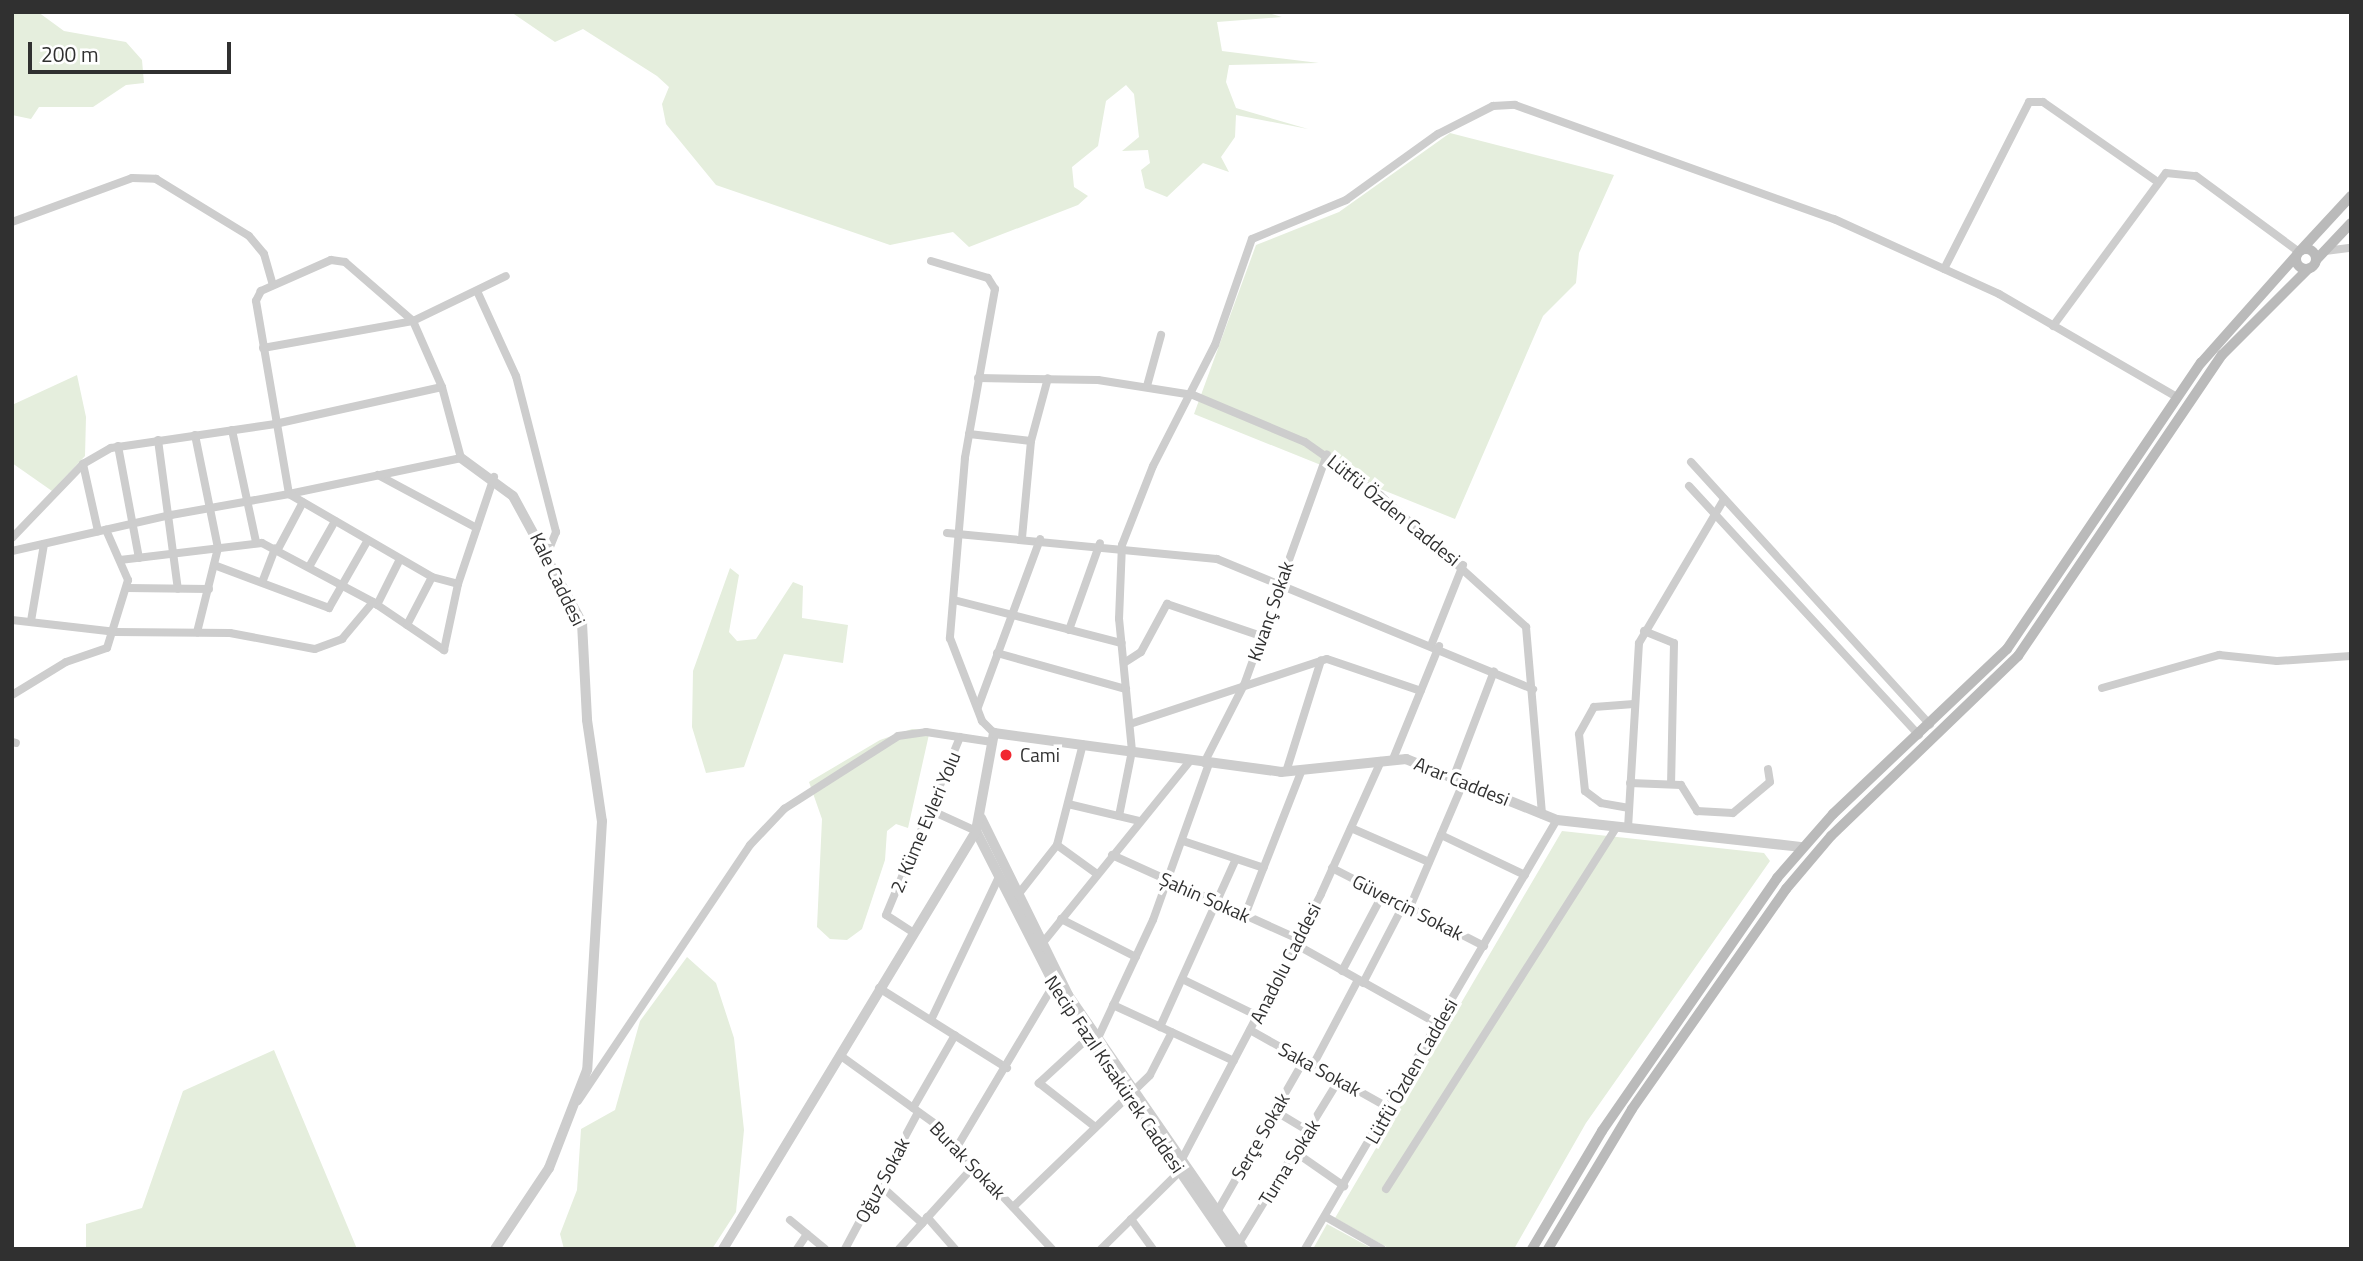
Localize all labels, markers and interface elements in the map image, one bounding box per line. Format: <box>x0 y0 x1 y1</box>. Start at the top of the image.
scale bar <box>32 28 234 72</box>
text: 200 m <box>41 38 98 70</box>
street label: Lütfü Özden Caddesi <box>1323 450 1465 570</box>
street label: Kale Caddesi <box>526 529 590 629</box>
street label: Kıvanç Sokak <box>1242 558 1298 664</box>
place label: Cami <box>1020 744 1060 766</box>
marker: Cami <box>998 747 1014 763</box>
street label: 2. Küme Evleri Yolu <box>885 748 965 896</box>
street label: Arar Caddesi <box>1411 752 1513 810</box>
street label: Şahin Sokak <box>1156 867 1254 927</box>
street label: Güvercin Sokak <box>1349 869 1467 945</box>
street label: Anadolu Caddesi <box>1245 899 1325 1027</box>
street label: Necip Fazıl Kısakürek Caddesi <box>1040 971 1190 1177</box>
street label: Lütfü Özden Caddesi <box>1360 994 1462 1148</box>
street label: Saka Sokak <box>1275 1037 1365 1101</box>
street label: Serçe Sokak <box>1226 1089 1294 1183</box>
street label: Turna Sokak <box>1254 1115 1324 1209</box>
street label: Burak Sokak <box>925 1116 1011 1204</box>
street label: Oğuz Sokak <box>850 1133 914 1227</box>

